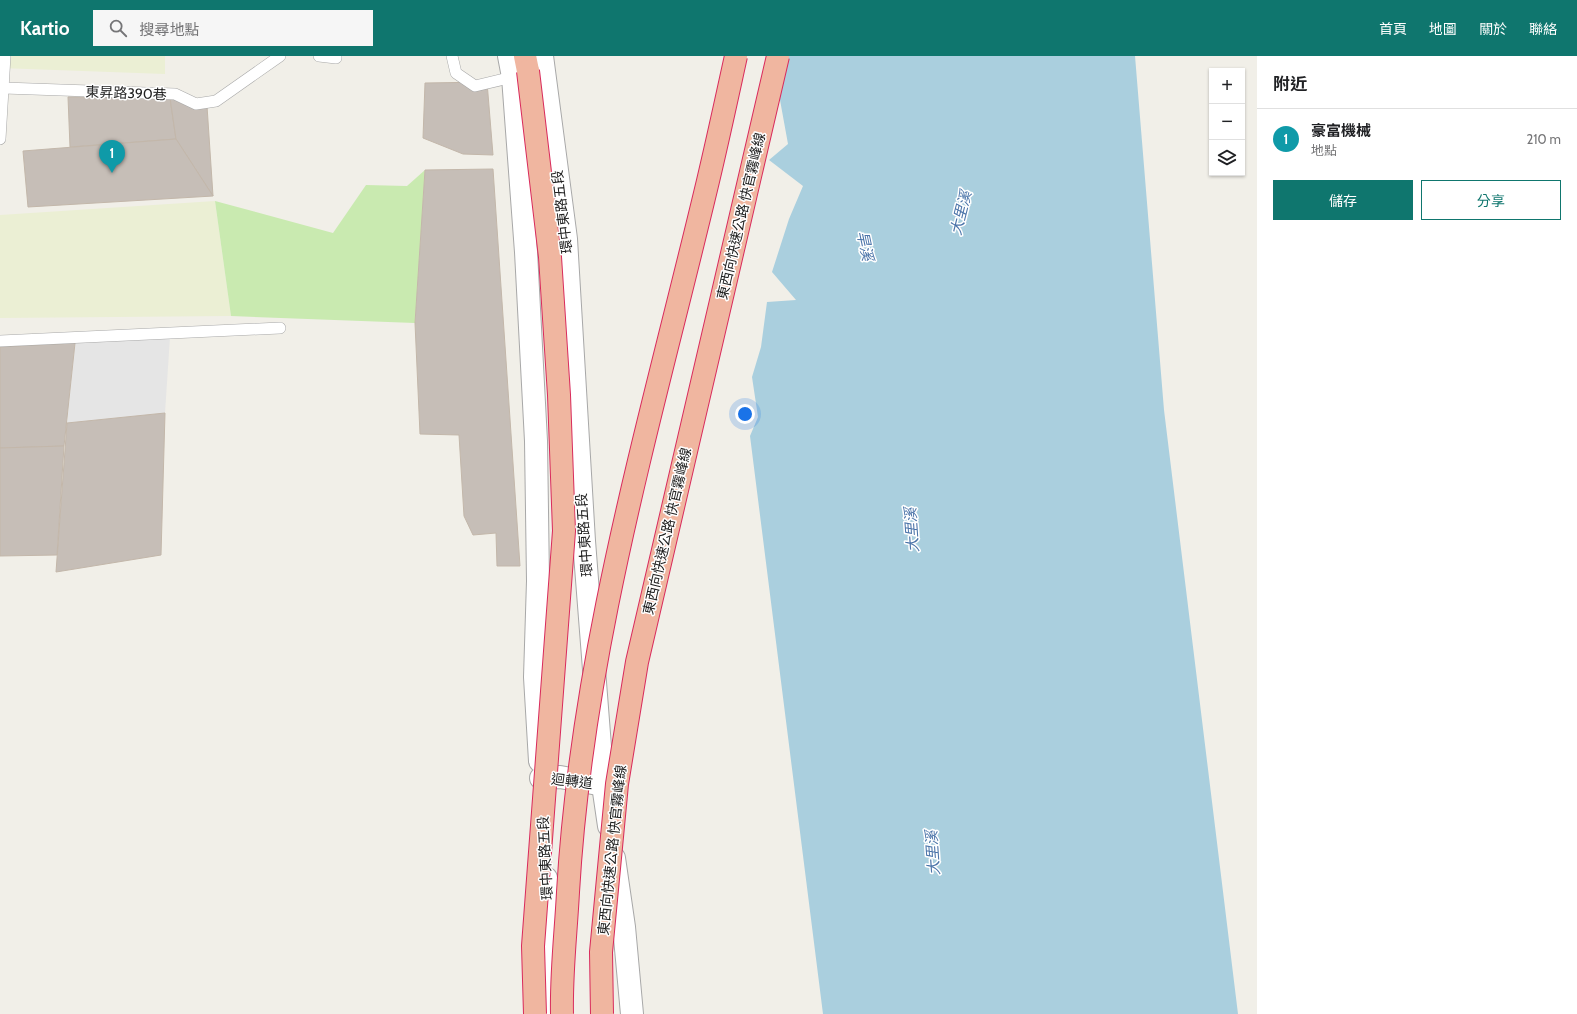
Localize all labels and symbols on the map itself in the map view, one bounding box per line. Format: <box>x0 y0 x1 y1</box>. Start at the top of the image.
street label: 東昇路390巷 <box>85 83 167 103</box>
street label: 東西向快速公路 快官霧峰線 <box>713 131 769 301</box>
pin: 1 <box>99 140 125 173</box>
street label: 環中東路五段 <box>548 169 576 255</box>
water label: 大里溪 <box>947 187 976 237</box>
water label: 旱溪 <box>853 229 877 264</box>
your location <box>735 404 755 424</box>
street label: 東西向快速公路 快官霧峰線 <box>639 446 695 616</box>
street label: 環中東路五段 <box>572 492 596 578</box>
water label: 大里溪 <box>901 505 923 553</box>
street label: 東西向快速公路 快官霧峰線 <box>594 764 630 936</box>
street label: 迴轉道 <box>550 770 594 792</box>
street label: 環中東路五段 <box>534 816 556 900</box>
water label: 大里溪 <box>922 828 944 876</box>

